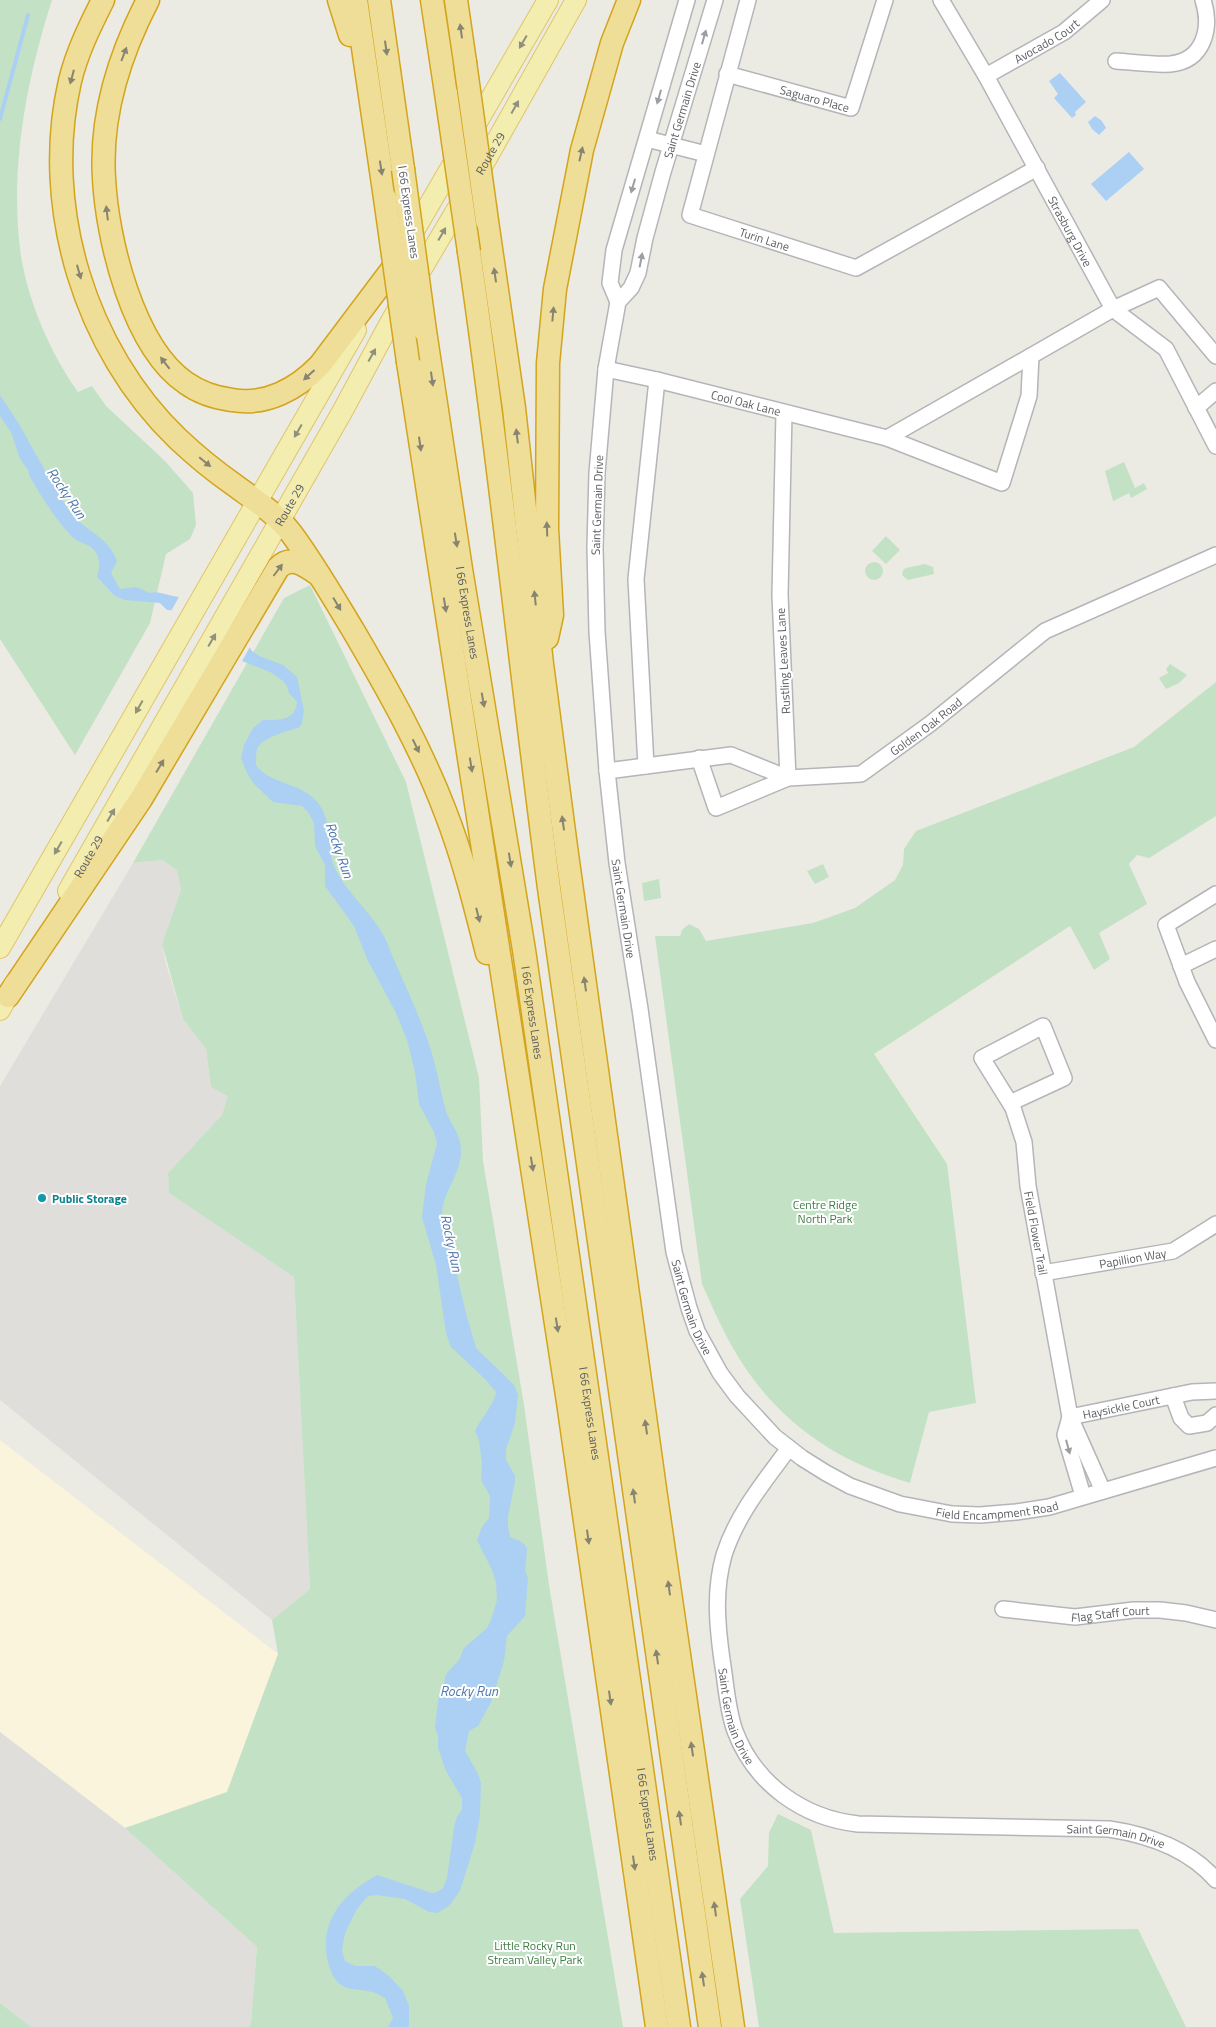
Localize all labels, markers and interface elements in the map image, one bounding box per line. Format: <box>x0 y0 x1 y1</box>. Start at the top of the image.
street label: Avocado Court <box>1010 13 1084 68</box>
one-way arrow <box>457 23 465 39</box>
one-way arrow <box>700 29 708 44</box>
one-way arrow <box>519 36 528 49</box>
one-way arrow <box>382 41 390 57</box>
one-way arrow <box>121 46 128 61</box>
street label: Saint Germain Drive <box>658 59 706 161</box>
one-way arrow <box>68 70 76 85</box>
street label: Saguaro Place <box>778 79 852 117</box>
one-way arrow <box>654 90 662 105</box>
one-way arrow <box>511 101 520 114</box>
street label: Route 29 <box>470 128 510 178</box>
one-way arrow <box>577 147 585 162</box>
one-way arrow <box>377 160 385 176</box>
street label: I 66 Express Lanes <box>393 164 425 260</box>
one-way arrow <box>629 179 637 194</box>
street label: Strasburg Drive <box>1043 192 1098 270</box>
one-way arrow <box>103 205 111 221</box>
street label: Turin Lane <box>737 222 792 256</box>
one-way arrow <box>438 228 447 241</box>
one-way arrow <box>637 252 645 268</box>
one-way arrow <box>75 264 83 280</box>
one-way arrow <box>491 267 499 283</box>
one-way arrow <box>549 306 557 322</box>
one-way arrow <box>367 349 376 362</box>
one-way arrow <box>160 357 171 370</box>
one-way arrow <box>304 369 316 381</box>
one-way arrow <box>428 371 436 387</box>
street label: Cool Oak Lane <box>709 385 783 420</box>
one-way arrow <box>293 425 302 438</box>
one-way arrow <box>513 428 521 444</box>
one-way arrow <box>416 437 424 453</box>
street label: Saint Germain Drive <box>586 455 608 555</box>
one-way arrow <box>198 457 211 468</box>
water label: Rocky Run <box>42 463 92 524</box>
street label: Route 29 <box>269 480 309 530</box>
one-way arrow <box>543 520 551 536</box>
one-way arrow <box>453 532 461 548</box>
one-way arrow <box>272 564 283 577</box>
street label: I 66 Express Lanes <box>451 565 485 661</box>
one-way arrow <box>531 589 539 605</box>
one-way arrow <box>333 597 342 610</box>
one-way arrow <box>442 597 450 613</box>
street label: Rustling Leaves Lane <box>771 608 795 714</box>
one-way arrow <box>207 634 216 647</box>
one-way arrow <box>480 692 488 708</box>
street label: Golden Oak Road <box>886 692 966 760</box>
one-way arrow <box>135 701 144 714</box>
one-way arrow <box>412 739 420 753</box>
one-way arrow <box>468 758 476 774</box>
one-way arrow <box>156 760 165 773</box>
one-way arrow <box>107 809 116 822</box>
one-way arrow <box>559 815 567 831</box>
water label: Rocky Run <box>321 819 360 882</box>
street label: Route 29 <box>68 831 108 881</box>
one-way arrow <box>54 841 62 855</box>
one-way arrow <box>507 853 515 869</box>
street label: Saint Germain Drive <box>607 858 641 960</box>
one-way arrow <box>474 907 482 922</box>
street label: I 66 Express Lanes <box>517 965 549 1061</box>
one-way arrow <box>581 976 589 992</box>
one-way arrow <box>528 1156 536 1172</box>
place label: Public Storage <box>52 1189 127 1208</box>
street label: Field Flower Trail <box>1020 1189 1053 1277</box>
marker: Public Storage <box>36 1192 48 1204</box>
park label: Centre Ridge North Park <box>793 1195 857 1228</box>
water label: Rocky Run <box>436 1212 469 1275</box>
street label: Papillion Way <box>1098 1243 1168 1273</box>
street label: Saint Germain Drive <box>667 1257 718 1358</box>
one-way arrow <box>553 1317 561 1333</box>
street label: I 66 Express Lanes <box>575 1366 607 1462</box>
street label: Haysickle Court <box>1081 1389 1162 1424</box>
one-way arrow <box>642 1419 650 1435</box>
one-way arrow <box>1064 1440 1072 1455</box>
one-way arrow <box>630 1488 638 1504</box>
street label: Field Encampment Road <box>934 1495 1061 1525</box>
one-way arrow <box>584 1530 592 1546</box>
one-way arrow <box>665 1580 673 1596</box>
street label: Flag Staff Court <box>1070 1600 1150 1627</box>
one-way arrow <box>653 1649 661 1665</box>
street label: Saint Germain Drive <box>714 1667 760 1768</box>
water label: Rocky Run <box>440 1680 499 1701</box>
one-way arrow <box>607 1691 615 1707</box>
one-way arrow <box>688 1740 696 1756</box>
street label: I 66 Express Lanes <box>632 1766 665 1862</box>
one-way arrow <box>676 1810 684 1826</box>
street label: Saint Germain Drive <box>1066 1819 1168 1853</box>
one-way arrow <box>630 1856 638 1872</box>
one-way arrow <box>711 1901 719 1917</box>
park label: Little Rocky Run Stream Valley Park <box>488 1936 583 1969</box>
one-way arrow <box>699 1970 707 1986</box>

